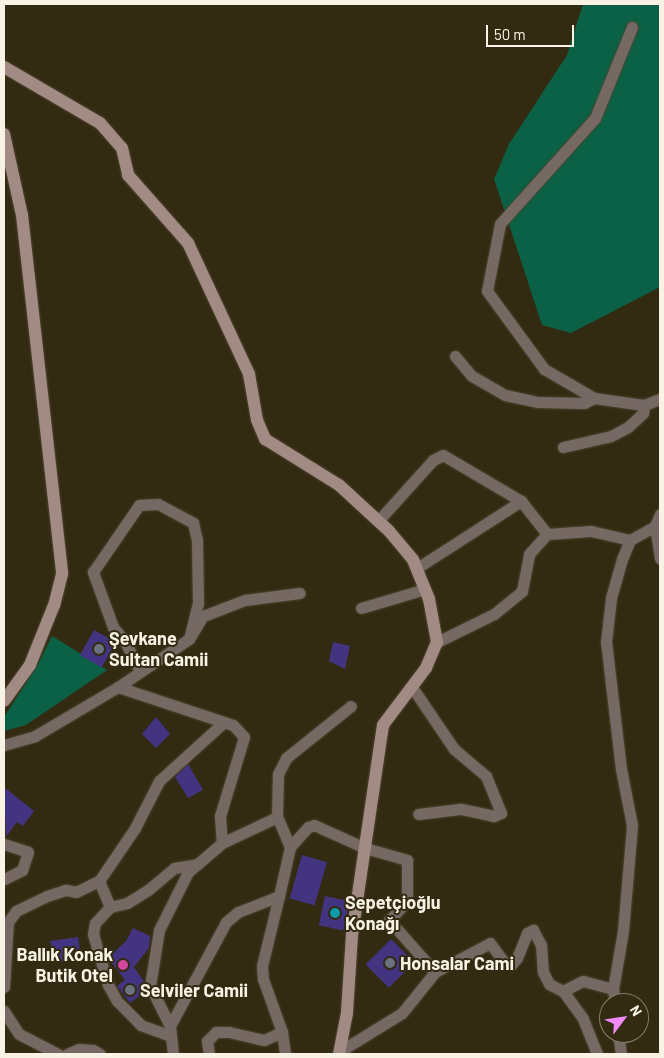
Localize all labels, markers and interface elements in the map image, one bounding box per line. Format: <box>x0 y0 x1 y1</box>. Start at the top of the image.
scale bar <box>489 15 576 47</box>
text: 50 m <box>494 25 526 43</box>
place label: Şevkane Sultan Camii <box>109 628 208 670</box>
marker: Şevkane Sultan Camii <box>93 643 105 655</box>
place label: Sepetçioğlu Konağı <box>345 892 441 934</box>
marker: Sepetçioğlu Konağı <box>329 907 341 919</box>
place label: Ballık Konak Butik Otel <box>17 944 113 986</box>
place label: Honsalar Cami <box>400 952 514 974</box>
marker: Honsalar Cami <box>384 957 396 969</box>
marker: Ballık Konak Butik Otel <box>117 959 129 971</box>
place label: Selviler Camii <box>140 979 248 1001</box>
marker: Selviler Camii <box>124 984 136 996</box>
north arrow <box>599 993 649 1043</box>
text: N <box>627 1002 646 1019</box>

